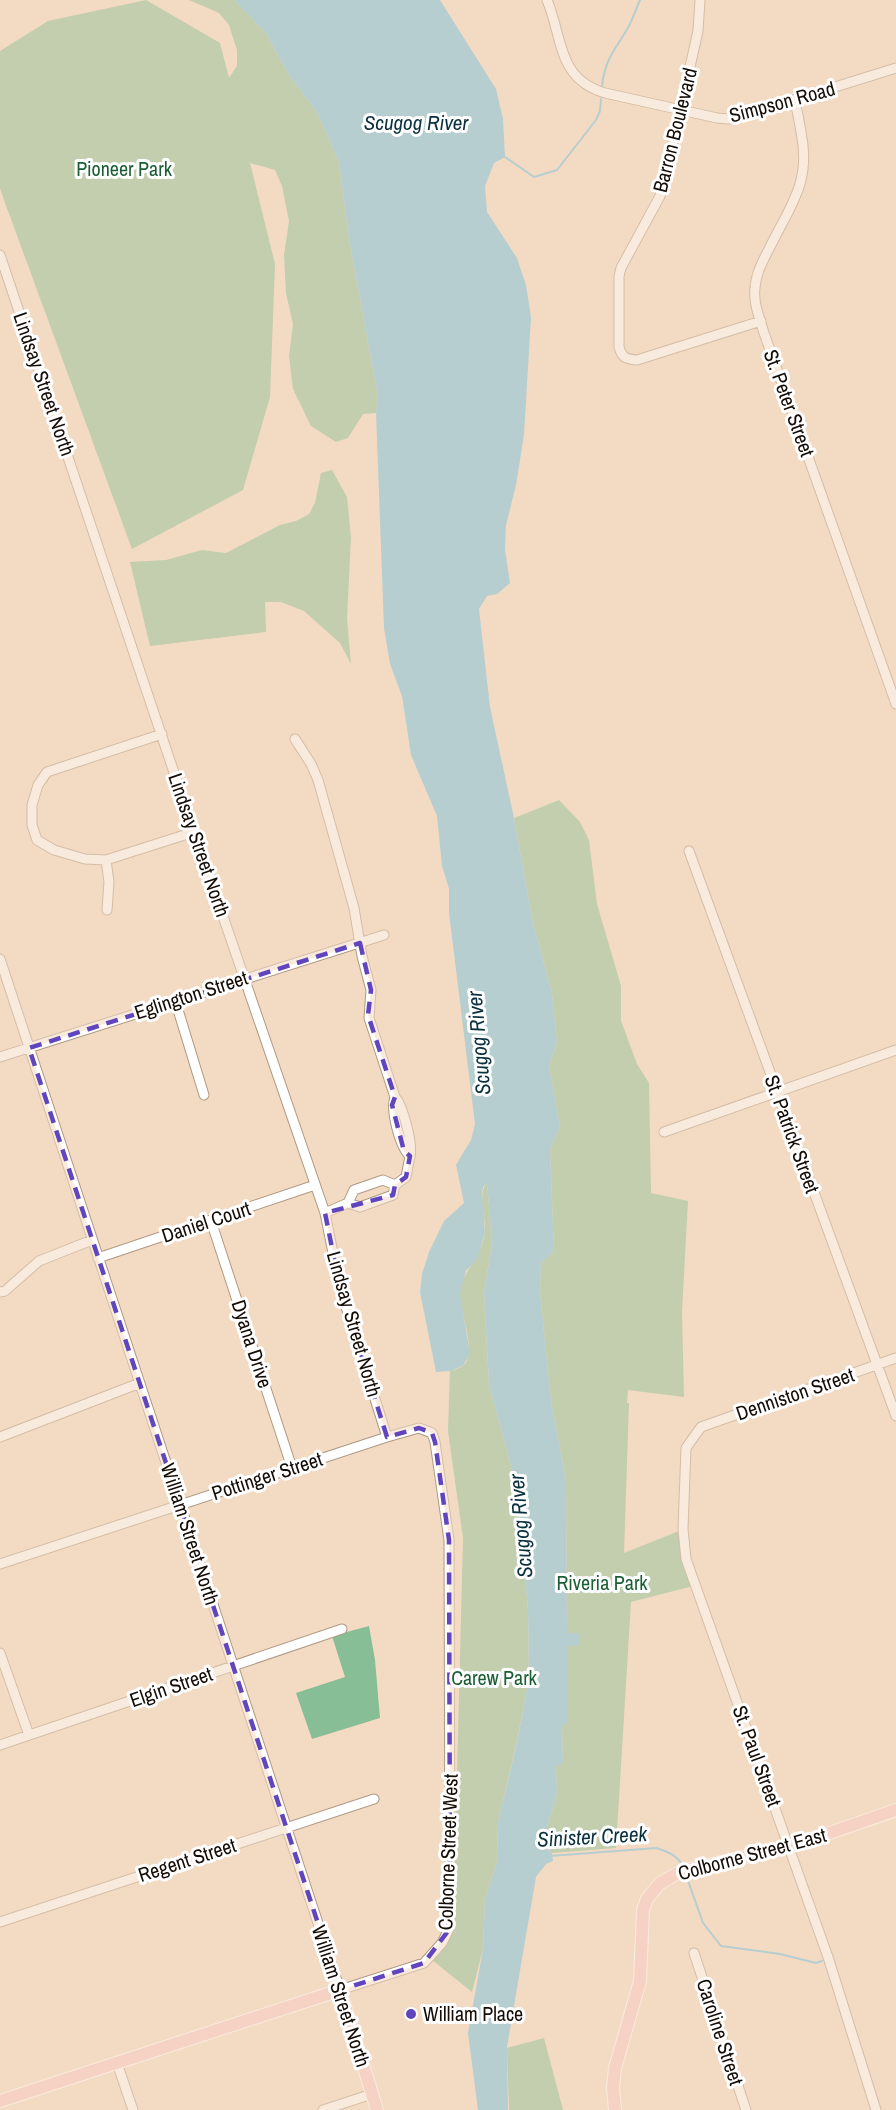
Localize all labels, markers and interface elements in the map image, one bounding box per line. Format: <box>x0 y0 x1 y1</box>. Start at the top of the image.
street label: Barron Boulevard <box>646 65 703 195</box>
street label: Simpson Road <box>726 74 838 129</box>
water label: Scugog River <box>364 108 469 137</box>
park label: Pioneer Park <box>76 155 173 182</box>
street label: Lindsay Street North <box>7 308 82 459</box>
street label: St. Peter Street <box>758 346 821 461</box>
street label: Lindsay Street North <box>162 769 237 920</box>
street label: Eglington Street <box>131 963 251 1026</box>
water label: Scugog River <box>459 989 497 1096</box>
street label: St. Patrick Street <box>759 1071 827 1197</box>
street label: Daniel Court <box>158 1194 254 1249</box>
street label: Lindsay Street North <box>321 1248 388 1400</box>
street label: Dyana Drive <box>226 1296 279 1391</box>
street label: Denniston Street <box>732 1361 858 1426</box>
street label: Pottinger Street <box>208 1445 326 1506</box>
street label: William Street North <box>155 1459 226 1608</box>
water label: Scugog River <box>501 1472 539 1579</box>
park label: Riveria Park <box>556 1569 648 1596</box>
street label: Elgin Street <box>126 1660 216 1713</box>
park label: Carew Park <box>451 1664 538 1691</box>
street label: St. Paul Street <box>727 1702 788 1811</box>
street label: Colborne Street West <box>431 1773 464 1931</box>
water label: Sinister Creek <box>536 1819 649 1854</box>
street label: Colborne Street East <box>675 1821 829 1886</box>
street label: Regent Street <box>135 1831 240 1888</box>
street label: William Street North <box>306 1921 377 2070</box>
street label: Caroline Street <box>691 1975 750 2089</box>
place label: William Place <box>423 2000 523 2027</box>
marker: William Place <box>404 2007 418 2021</box>

